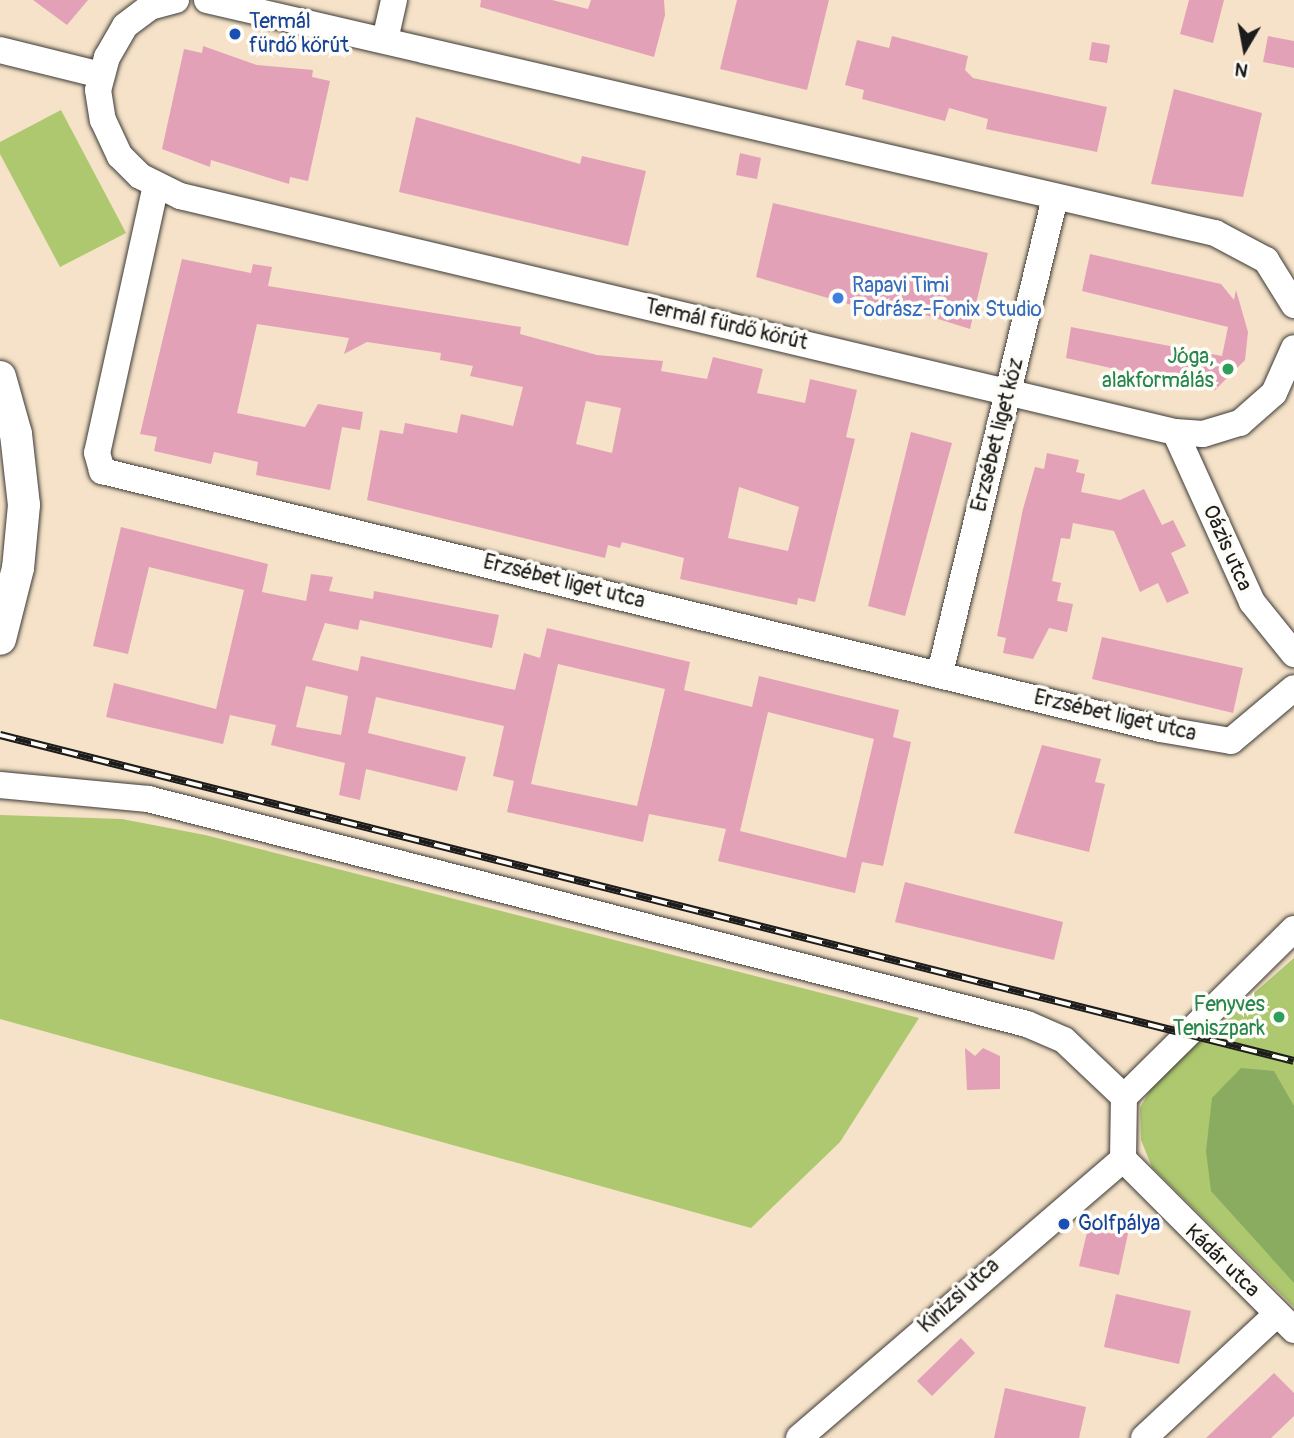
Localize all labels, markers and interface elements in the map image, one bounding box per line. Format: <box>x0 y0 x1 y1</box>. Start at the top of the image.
place label: Termál fürdő körút <box>249 9 349 59</box>
north arrow <box>1210 14 1280 84</box>
marker: Termál fürdő körút <box>227 26 243 42</box>
text: N <box>1233 57 1250 83</box>
place label: Rapavi Timi Fodrász-Fonix Studio <box>852 273 1042 323</box>
marker: Rapavi Timi Fodrász-Fonix Studio <box>830 290 846 306</box>
street label: Termál fürdő körút <box>642 294 810 356</box>
place label: Jóga, alakformálás <box>1102 344 1214 394</box>
street label: Erzsébet liget köz <box>967 356 1029 514</box>
marker: Jóga, alakformálás <box>1220 361 1236 377</box>
street label: Oázis utca <box>1197 501 1257 595</box>
street label: Erzsébet liget utca <box>481 550 647 614</box>
street label: Erzsébet liget utca <box>1031 685 1199 747</box>
place label: Fenyves Teniszpark <box>1173 992 1265 1042</box>
marker: Fenyves Teniszpark <box>1271 1009 1287 1025</box>
place label: Golfpálya <box>1078 1211 1160 1237</box>
marker: Golfpálya <box>1056 1216 1072 1232</box>
street label: Kádár utca <box>1179 1219 1265 1303</box>
street label: Kinizsi utca <box>913 1253 1005 1339</box>

